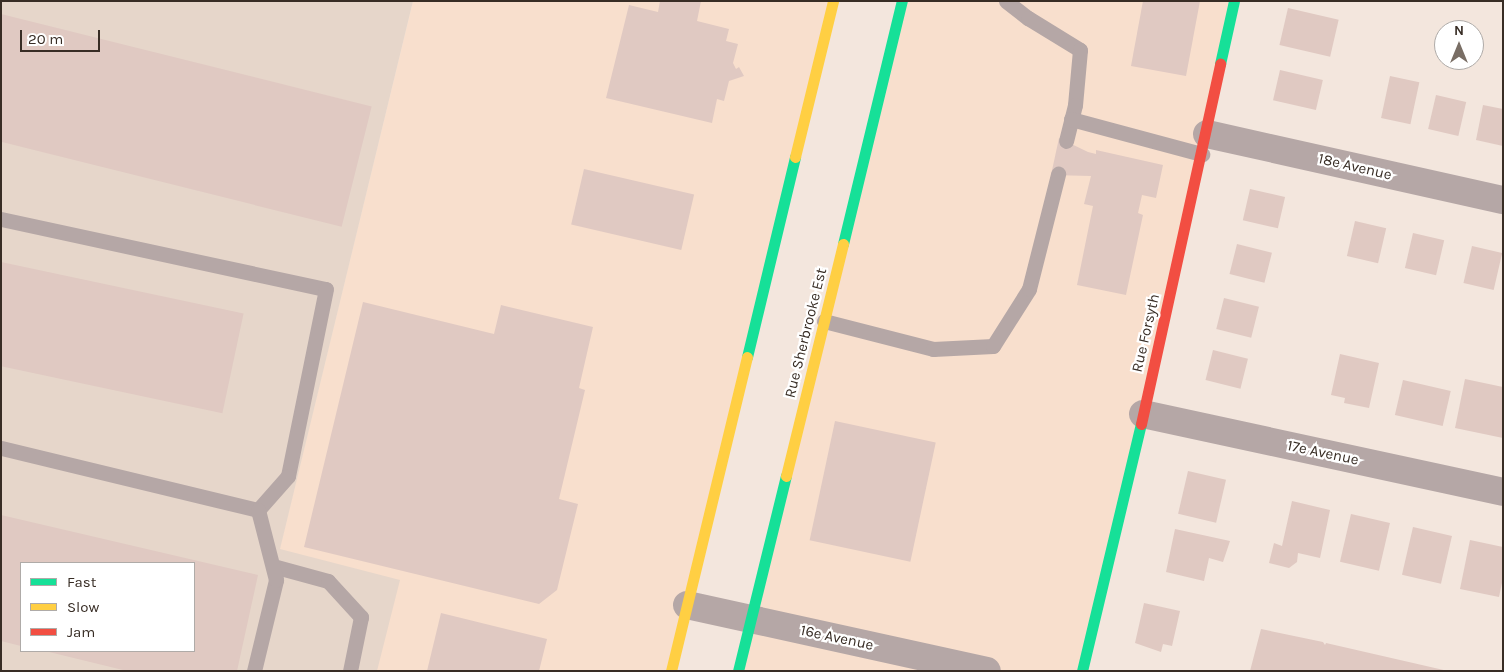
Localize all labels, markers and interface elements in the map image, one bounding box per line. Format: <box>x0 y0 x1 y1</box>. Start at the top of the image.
scale bar <box>22 20 102 52</box>
north arrow <box>1434 20 1484 70</box>
text: N <box>1454 22 1464 39</box>
text: 20 m <box>28 30 63 48</box>
street label: 18e Avenue <box>1317 150 1393 184</box>
street label: Rue Sherbrooke Est <box>781 266 831 400</box>
street label: Rue Forsyth <box>1128 292 1164 374</box>
street label: 17e Avenue <box>1286 437 1360 469</box>
legend <box>20 562 195 652</box>
text: Fast <box>67 573 96 591</box>
text: Slow <box>67 598 99 616</box>
street label: 16e Avenue <box>799 621 875 655</box>
text: Jam <box>67 623 95 641</box>

